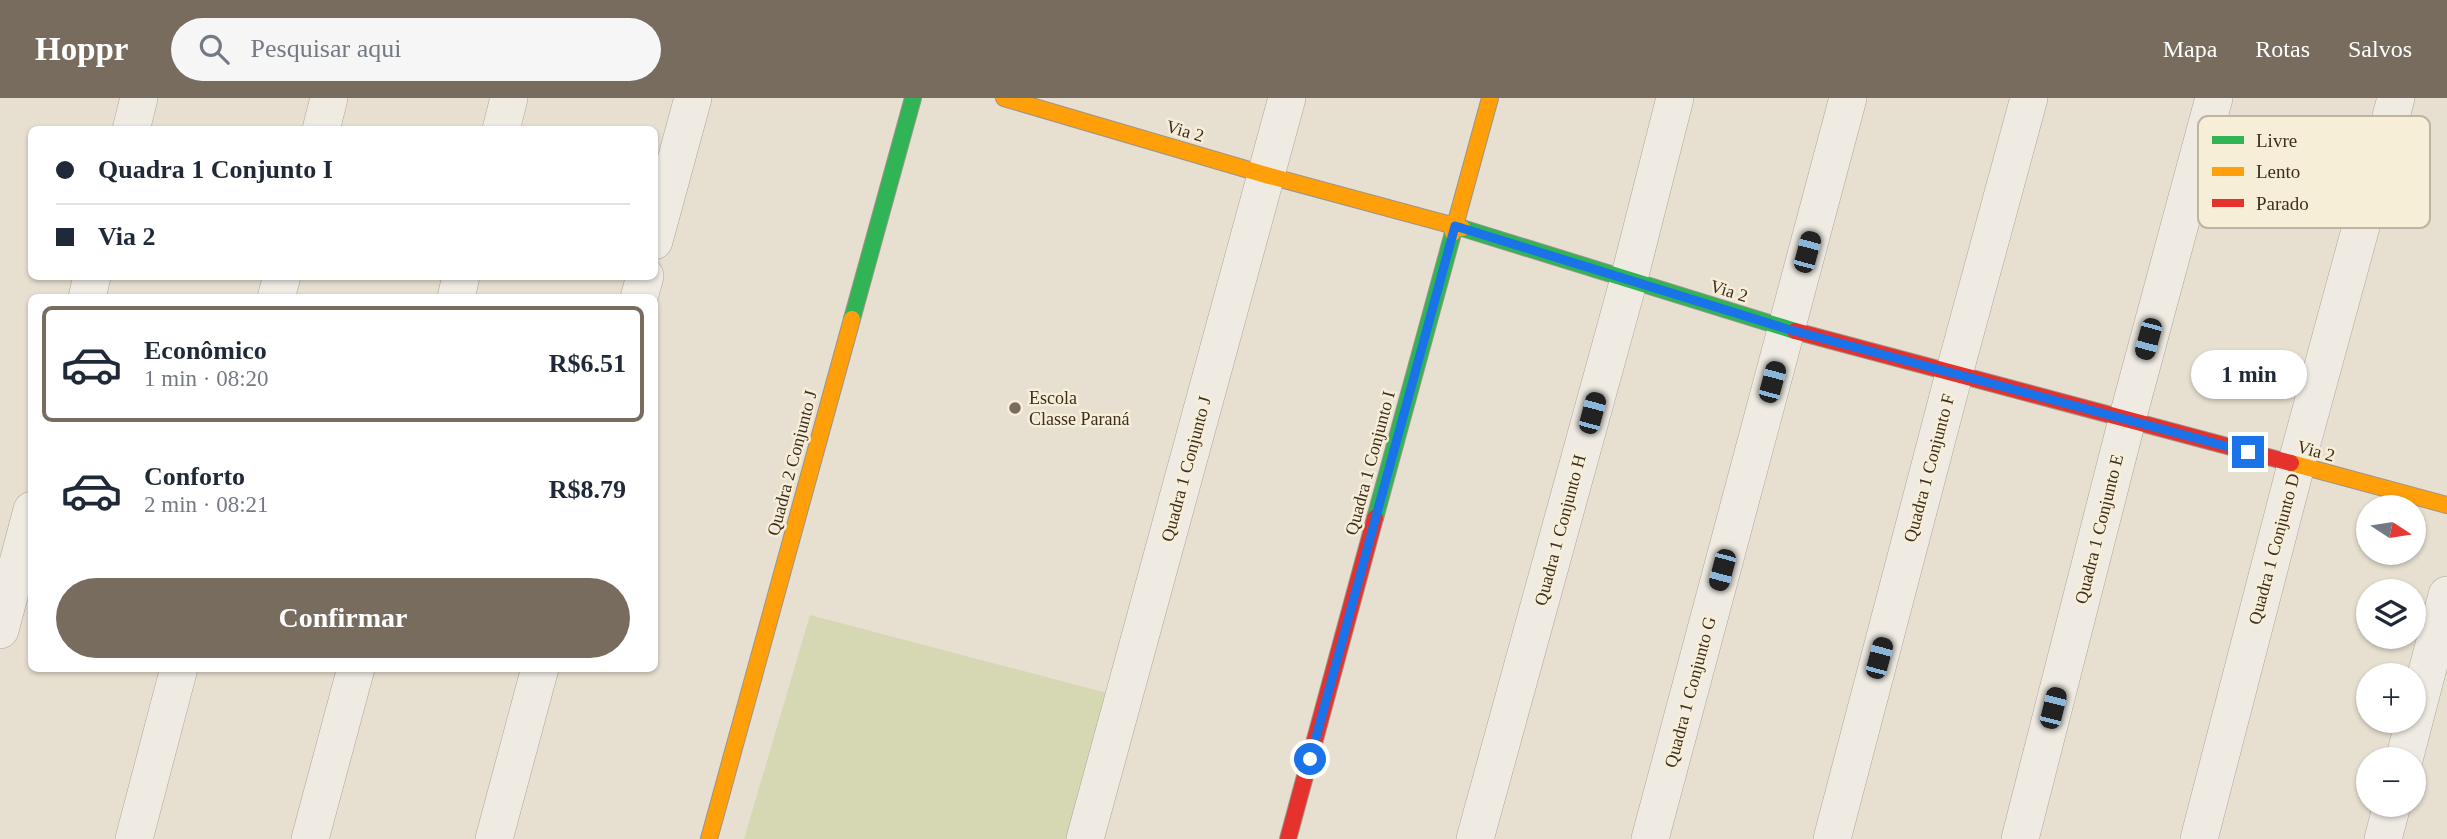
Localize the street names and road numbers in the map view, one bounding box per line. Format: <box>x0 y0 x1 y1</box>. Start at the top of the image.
street label: Via 2 <box>1164 116 1206 146</box>
street label: Via 2 <box>1708 276 1750 306</box>
street label: Quadra 2 Conjunto J <box>763 388 821 538</box>
street label: Quadra 1 Conjunto I <box>1341 389 1399 537</box>
street label: Quadra 1 Conjunto F <box>1900 392 1958 544</box>
street label: Quadra 1 Conjunto J <box>1157 394 1215 544</box>
street label: Via 2 <box>2295 436 2337 466</box>
street label: Quadra 1 Conjunto H <box>1530 452 1590 608</box>
street label: Quadra 1 Conjunto E <box>2071 452 2127 606</box>
street label: Quadra 1 Conjunto D <box>2244 471 2304 627</box>
street label: Quadra 1 Conjunto G <box>1660 614 1720 770</box>

